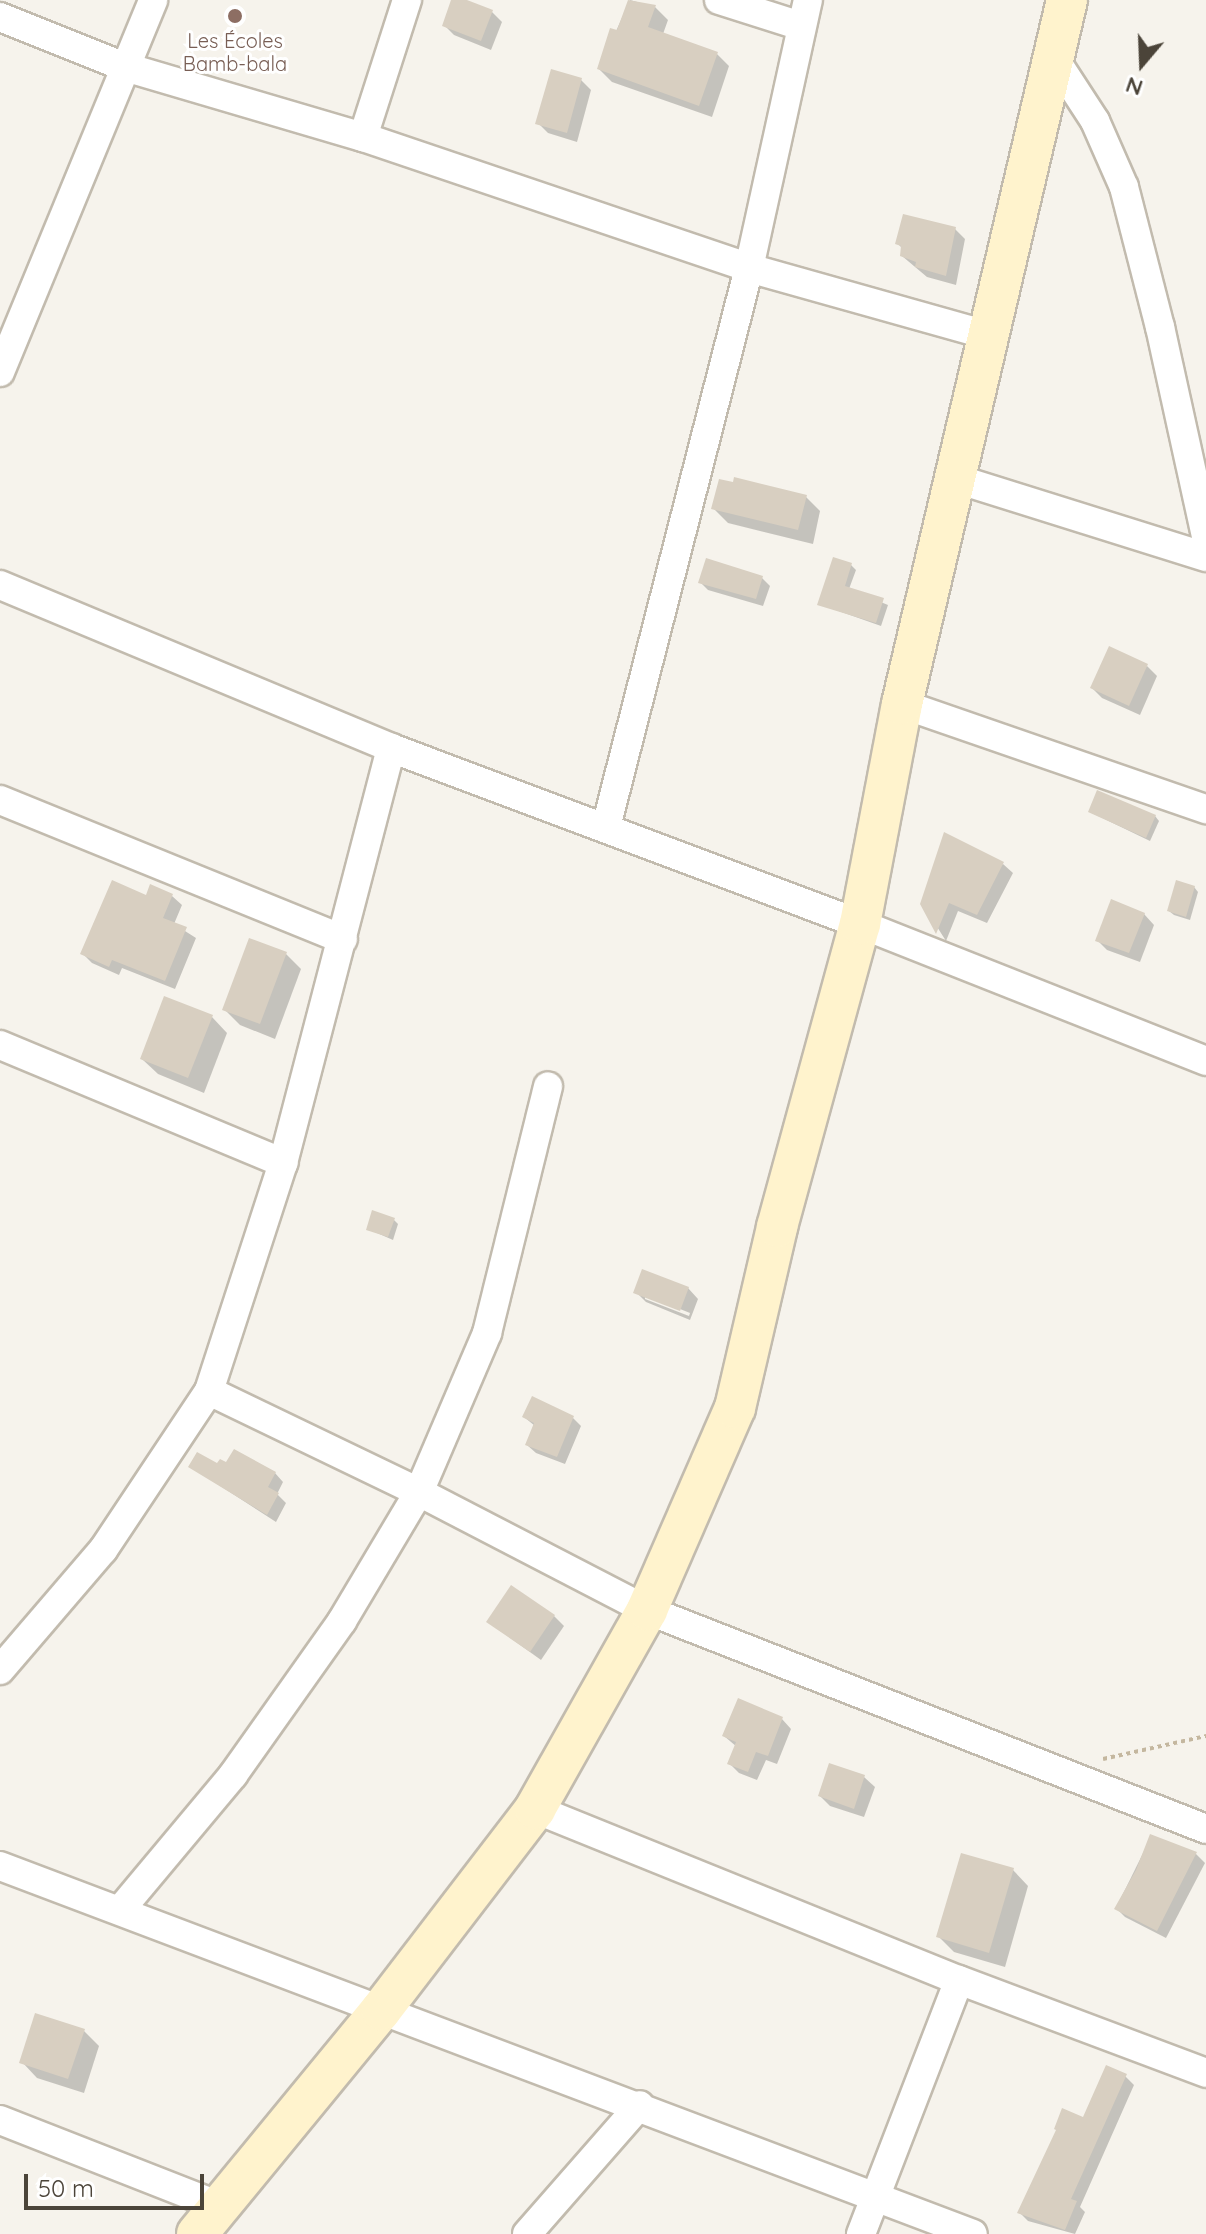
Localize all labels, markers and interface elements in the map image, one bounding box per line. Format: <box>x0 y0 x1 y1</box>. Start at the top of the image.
marker: Les Écoles Bamb-bala <box>226 7 244 25</box>
north arrow <box>1102 24 1182 104</box>
place label: Les Écoles Bamb-bala <box>183 28 287 75</box>
text: N <box>1122 71 1146 103</box>
scale bar <box>28 2158 208 2208</box>
text: 50 m <box>38 2173 94 2203</box>

